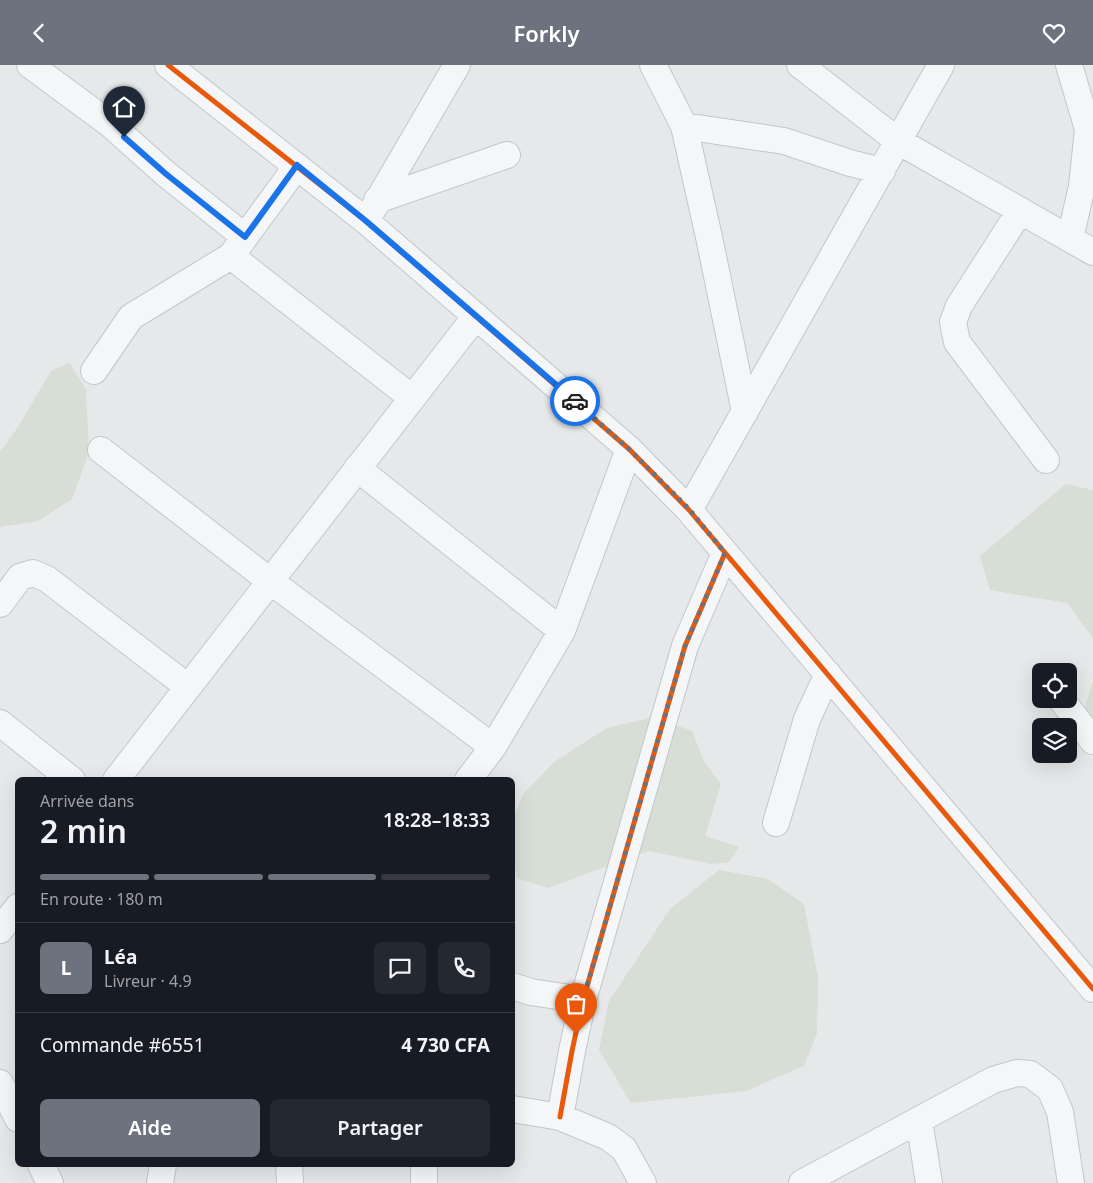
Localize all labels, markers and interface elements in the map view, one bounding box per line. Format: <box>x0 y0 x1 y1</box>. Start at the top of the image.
text: Forkly <box>513 18 580 48</box>
icon: back <box>25 19 53 47</box>
icon: heart <box>1040 19 1068 47</box>
pin <box>103 86 145 137</box>
icon: home <box>110 93 138 121</box>
courier <box>550 376 600 426</box>
icon: car <box>561 387 589 415</box>
map controls <box>1032 663 1077 763</box>
button: locate <box>1032 663 1077 708</box>
button: layers <box>1032 718 1077 763</box>
text: Arrivée dans <box>40 790 134 812</box>
text: 18:28–18:33 <box>383 807 490 833</box>
text: 2 min <box>40 809 127 852</box>
text: En route · 180 m <box>40 888 163 910</box>
button: chat <box>374 942 426 994</box>
button: phone <box>438 942 490 994</box>
text: Léa <box>104 944 137 970</box>
text: L <box>61 955 71 981</box>
text: Livreur · 4.9 <box>104 970 192 992</box>
pin <box>555 983 597 1034</box>
icon: bag <box>562 990 590 1018</box>
text: Commande #6551 <box>40 1032 205 1058</box>
text: 4 730 CFA <box>401 1032 490 1058</box>
button: Aide <box>40 1099 260 1157</box>
button: Partager <box>270 1099 490 1157</box>

